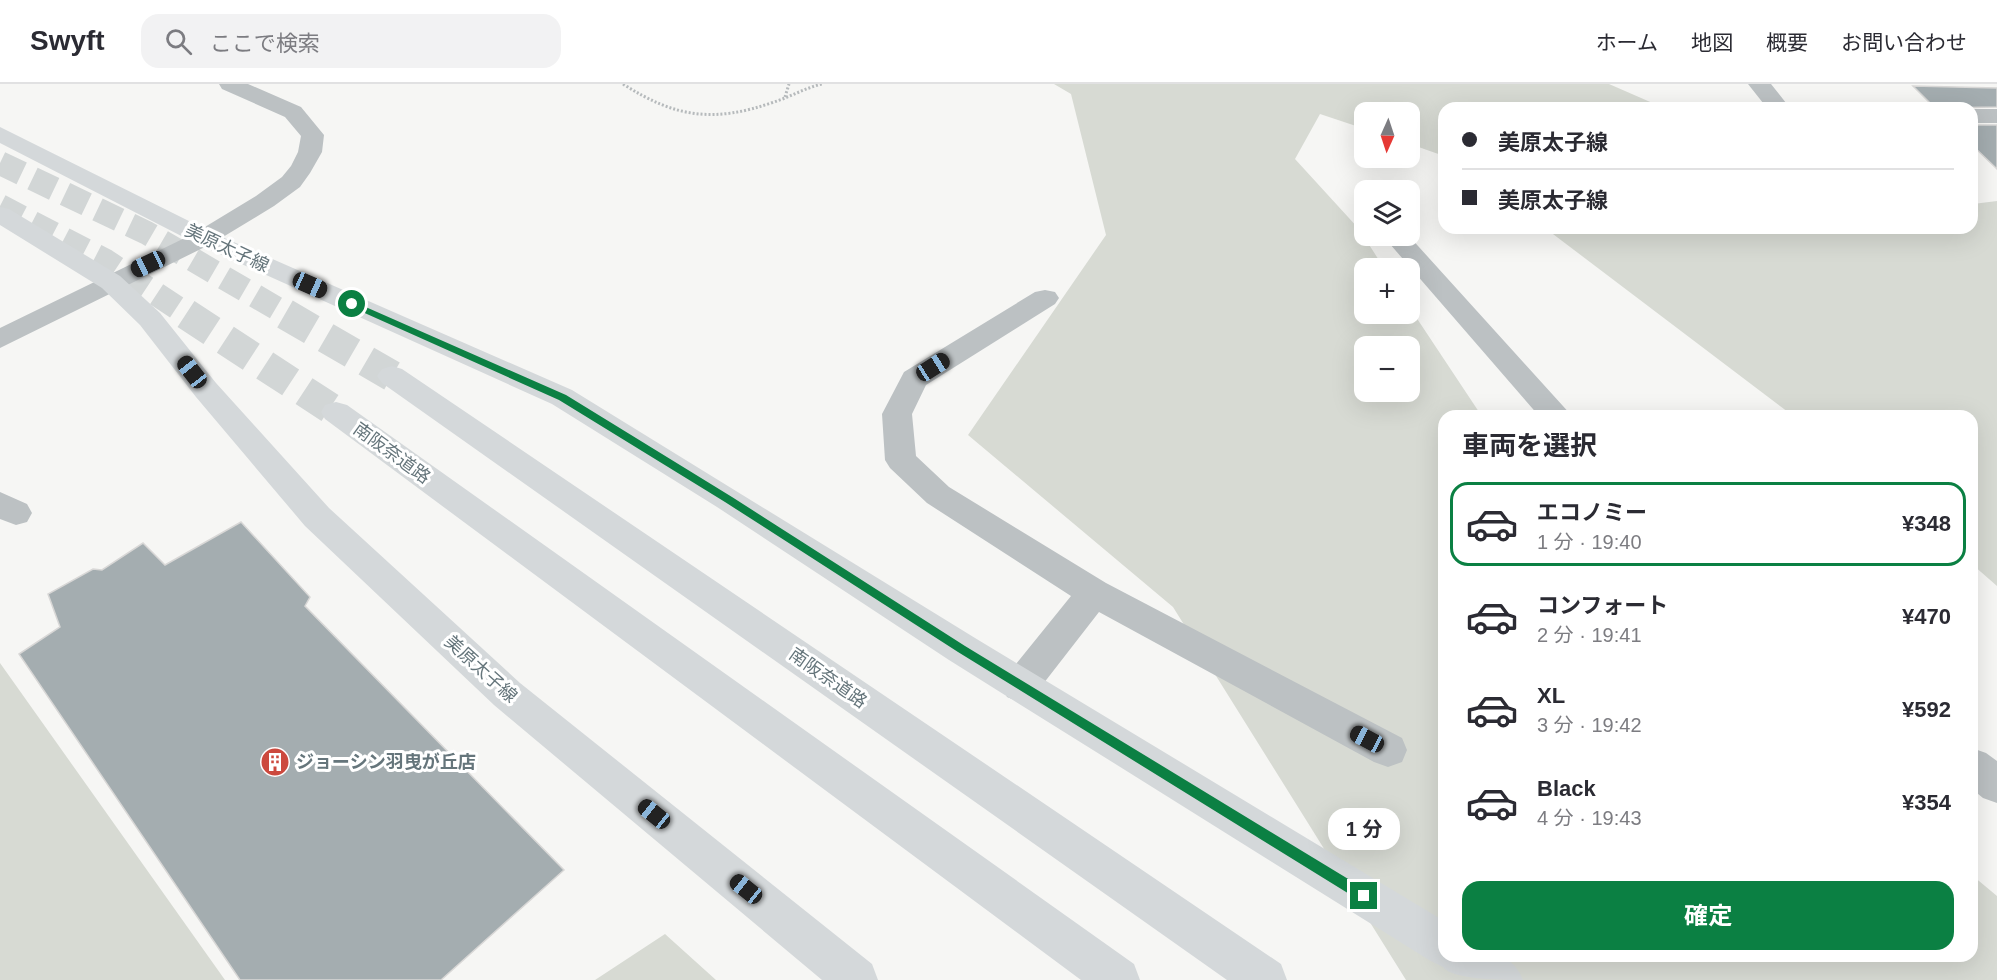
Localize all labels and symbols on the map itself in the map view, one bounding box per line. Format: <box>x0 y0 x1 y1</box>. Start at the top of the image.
north arrow <box>1354 102 1420 168</box>
street label: 美原太子線 <box>182 220 272 276</box>
car <box>128 248 168 280</box>
car <box>290 269 330 301</box>
route start <box>338 290 365 317</box>
car <box>913 350 953 384</box>
car <box>174 352 210 392</box>
street label: 南阪奈道路 <box>350 418 434 488</box>
street label: 美原太子線 <box>441 631 521 707</box>
street label: 南阪奈道路 <box>785 644 871 712</box>
car <box>1347 723 1387 755</box>
building icon: ジョーシン羽曳が丘店 <box>259 746 291 778</box>
place label: ジョーシン羽曳が丘店 <box>296 752 476 772</box>
car <box>634 796 674 832</box>
callout: 1 分 <box>1328 809 1400 851</box>
car <box>726 871 766 907</box>
route end <box>1350 882 1377 909</box>

